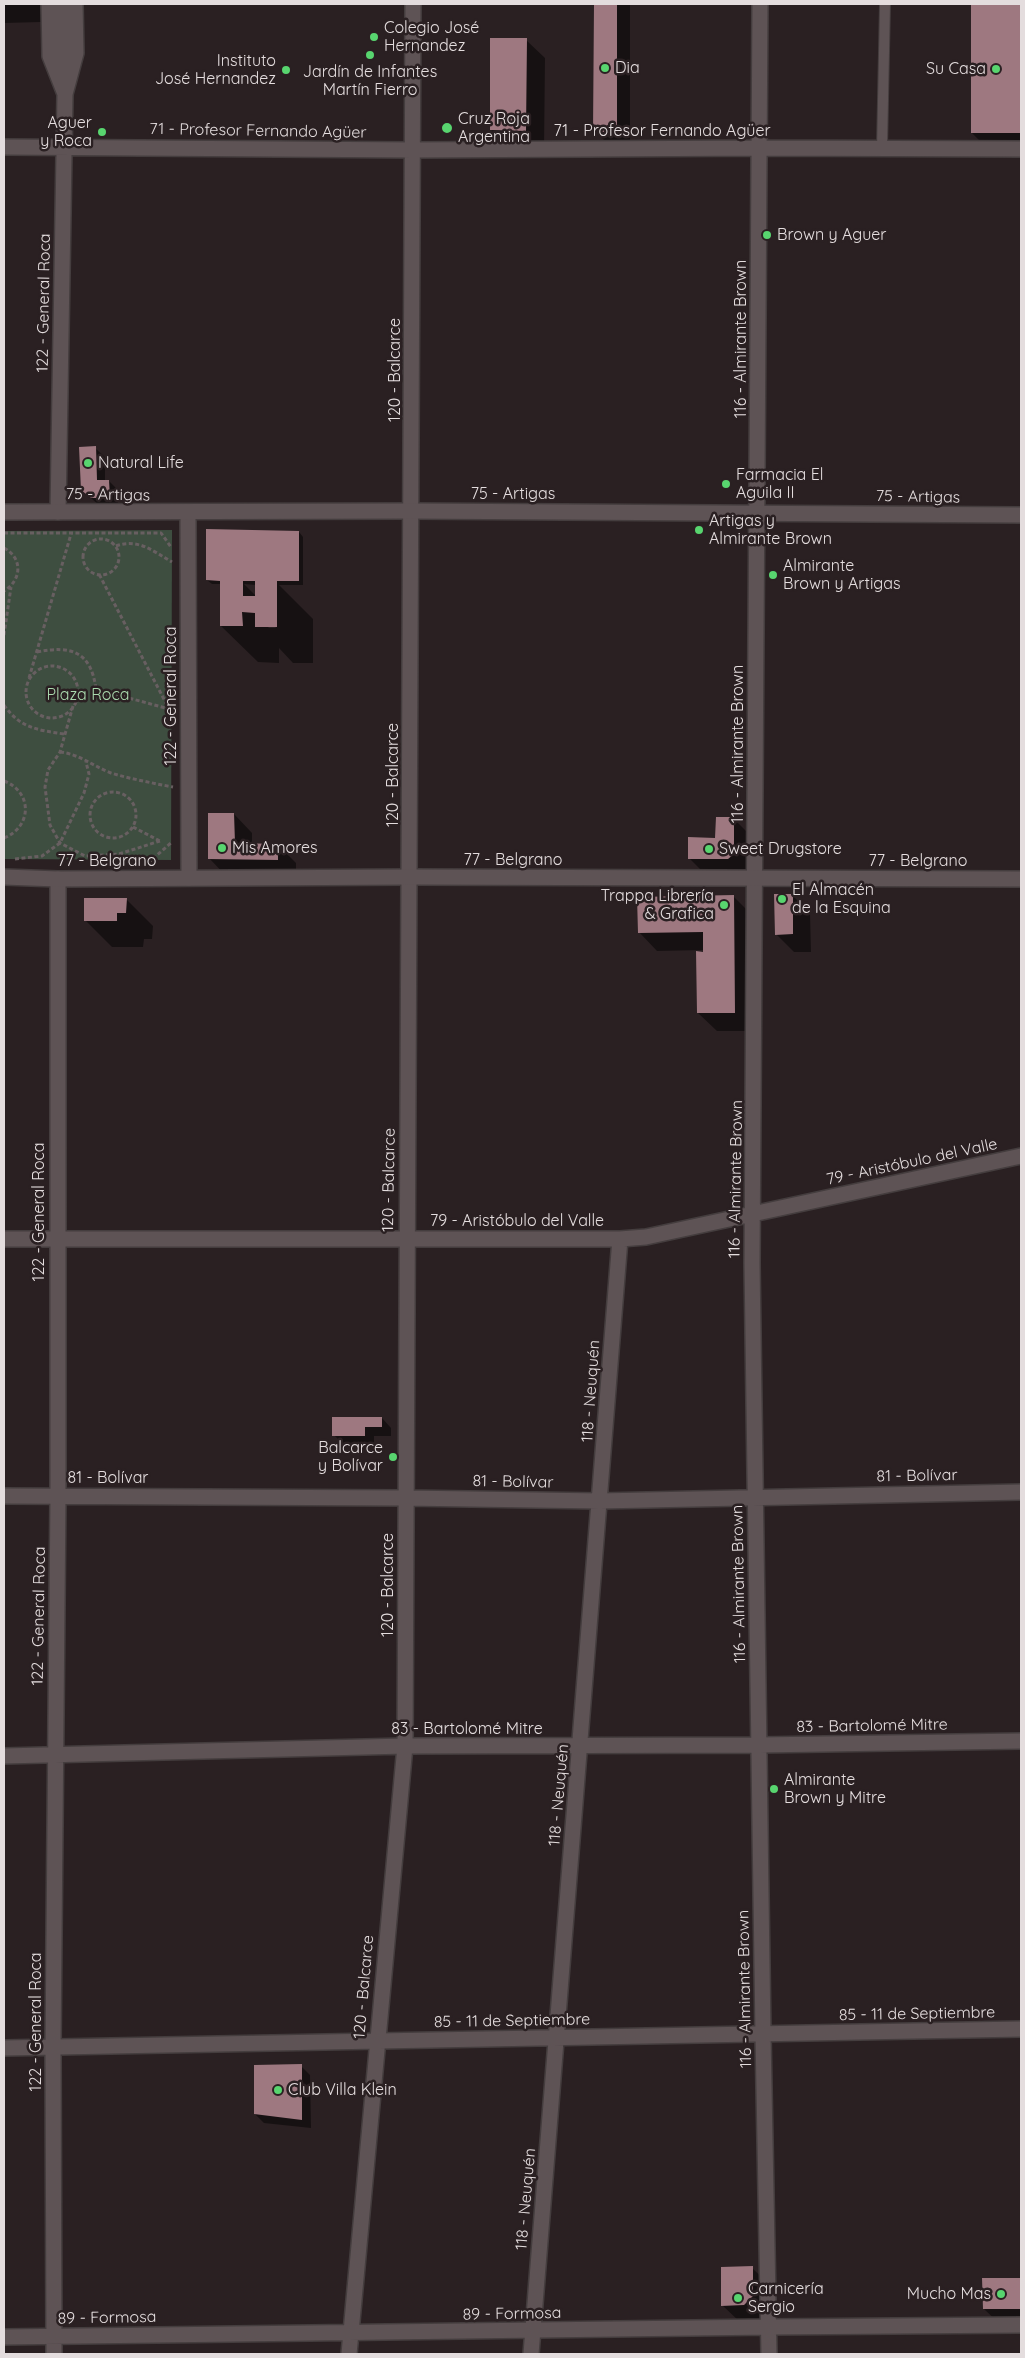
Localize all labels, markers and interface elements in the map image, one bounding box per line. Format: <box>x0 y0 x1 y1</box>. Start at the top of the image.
place label: Colegio José Hernandez <box>384 18 479 56</box>
marker: Colegio José Hernandez <box>368 31 380 43</box>
marker: Jardín de Infantes Martín Fierro <box>364 49 376 61</box>
place label: Instituto José Hernandez <box>155 51 276 89</box>
place label: Dia <box>615 58 640 78</box>
place label: Su Casa <box>926 59 986 79</box>
place label: Jardín de Infantes Martín Fierro <box>303 62 437 100</box>
marker: Dia <box>599 62 611 74</box>
marker: Su Casa <box>990 63 1002 75</box>
marker: Instituto José Hernandez <box>280 64 292 76</box>
place label: Cruz Roja Argentina <box>458 109 530 147</box>
place label: Aguer y Roca <box>40 113 92 151</box>
street label: 71 - Profesor Fernando Agüer <box>149 120 367 142</box>
marker: Cruz Roja Argentina <box>440 121 454 135</box>
street label: 71 - Profesor Fernando Agüer <box>553 121 771 141</box>
marker: Aguer y Roca <box>96 126 108 138</box>
place label: Brown y Aguer <box>777 225 887 245</box>
marker: Brown y Aguer <box>761 229 773 241</box>
street label: 122 - General Roca <box>33 233 55 373</box>
street label: 116 - Almirante Brown <box>731 260 751 418</box>
street label: 120 - Balcarce <box>385 318 405 422</box>
place label: Natural Life <box>98 453 184 473</box>
marker: Natural Life <box>82 457 94 469</box>
place label: Farmacia El Aguila II <box>736 465 823 503</box>
marker: Farmacia El Aguila II <box>720 478 732 490</box>
street label: 75 - Artigas <box>471 484 555 504</box>
street label: 75 - Artigas <box>66 485 150 505</box>
street label: 75 - Artigas <box>876 487 960 507</box>
place label: Artigas y Almirante Brown <box>709 511 832 549</box>
marker: Artigas y Almirante Brown <box>693 524 705 536</box>
place label: Almirante Brown y Artigas <box>783 556 900 594</box>
marker: Almirante Brown y Artigas <box>767 569 779 581</box>
street label: 122 - General Roca <box>161 626 181 766</box>
street label: 116 - Almirante Brown <box>728 665 748 823</box>
park label: Plaza Roca <box>47 685 129 705</box>
street label: 120 - Balcarce <box>383 723 403 827</box>
place label: Mis Amores <box>232 838 317 858</box>
place label: Sweet Drugstore <box>719 839 842 859</box>
marker: Mis Amores <box>216 842 228 854</box>
marker: Sweet Drugstore <box>703 843 715 855</box>
street label: 77 - Belgrano <box>464 850 562 870</box>
street label: 77 - Belgrano <box>58 851 156 871</box>
street label: 77 - Belgrano <box>869 851 967 871</box>
place label: El Almacén de la Esquina <box>792 880 891 918</box>
place label: Trappa Librería & Grafica <box>600 886 714 924</box>
marker: El Almacén de la Esquina <box>776 893 788 905</box>
marker: Trappa Librería & Grafica <box>718 899 730 911</box>
street label: 116 - Almirante Brown <box>725 1100 747 1258</box>
street label: 120 - Balcarce <box>378 1128 400 1232</box>
street label: 79 - Aristóbulo del Valle <box>825 1135 999 1189</box>
street label: 122 - General Roca <box>29 1142 49 1282</box>
street label: 79 - Aristóbulo del Valle <box>430 1211 604 1231</box>
street label: 118 - Neuquén <box>578 1339 604 1443</box>
place label: Balcarce y Bolívar <box>318 1438 383 1476</box>
marker: Balcarce y Bolívar <box>387 1451 399 1463</box>
street label: 81 - Bolívar <box>876 1466 958 1486</box>
street label: 81 - Bolívar <box>68 1468 148 1488</box>
street label: 81 - Bolívar <box>472 1472 554 1492</box>
street label: 116 - Almirante Brown <box>728 1505 750 1663</box>
street label: 120 - Balcarce <box>378 1533 398 1637</box>
street label: 122 - General Roca <box>28 1546 50 1686</box>
street label: 83 - Bartolomé Mitre <box>796 1715 948 1737</box>
street label: 83 - Bartolomé Mitre <box>391 1719 543 1739</box>
street label: 118 - Neuquén <box>545 1743 573 1847</box>
place label: Almirante Brown y Mitre <box>784 1770 886 1808</box>
marker: Almirante Brown y Mitre <box>768 1783 780 1795</box>
street label: 116 - Almirante Brown <box>734 1910 756 2068</box>
street label: 120 - Balcarce <box>350 1934 378 2040</box>
street label: 122 - General Roca <box>26 1952 46 2092</box>
street label: 85 - 11 de Septiembre <box>839 2003 995 2025</box>
street label: 85 - 11 de Septiembre <box>434 2010 590 2032</box>
place label: Club Villa Klein <box>288 2080 397 2100</box>
marker: Club Villa Klein <box>272 2084 284 2096</box>
street label: 118 - Neuquén <box>512 2147 540 2251</box>
place label: Carnicería Sergio <box>748 2279 824 2317</box>
place label: Mucho Mas <box>907 2284 991 2304</box>
marker: Mucho Mas <box>995 2288 1007 2300</box>
marker: Carnicería Sergio <box>732 2292 744 2304</box>
street label: 89 - Formosa <box>462 2304 562 2324</box>
street label: 89 - Formosa <box>57 2308 157 2328</box>

